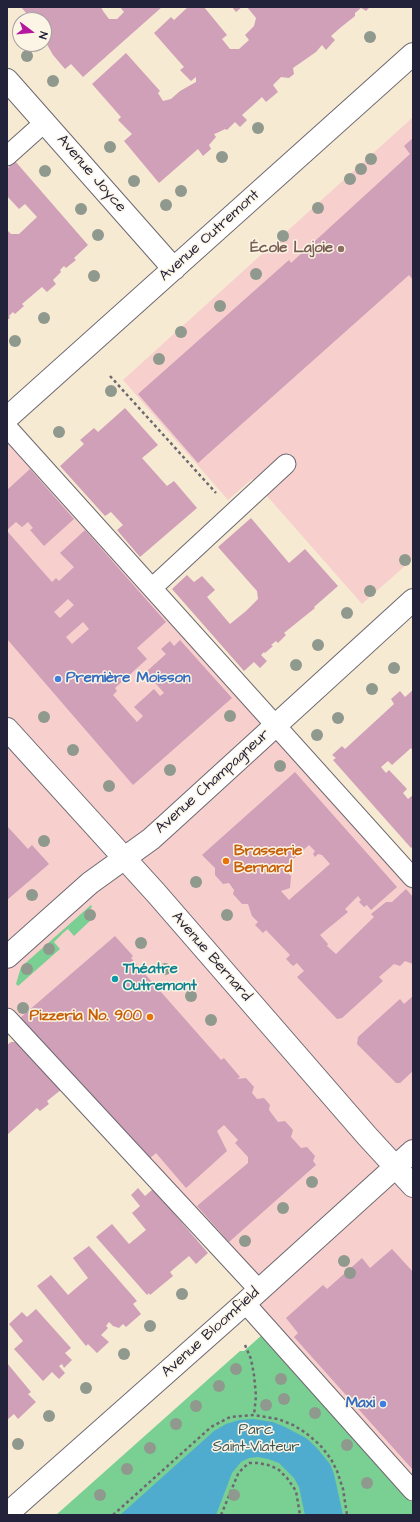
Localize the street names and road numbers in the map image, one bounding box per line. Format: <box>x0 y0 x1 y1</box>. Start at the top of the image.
street label: Avenue Joyce <box>52 132 130 216</box>
street label: Avenue Outremont <box>156 186 264 286</box>
street label: Avenue Champagneur <box>152 726 274 838</box>
street label: Avenue Bernard <box>167 908 255 1006</box>
street label: Avenue Bloomfield <box>158 1284 264 1382</box>

